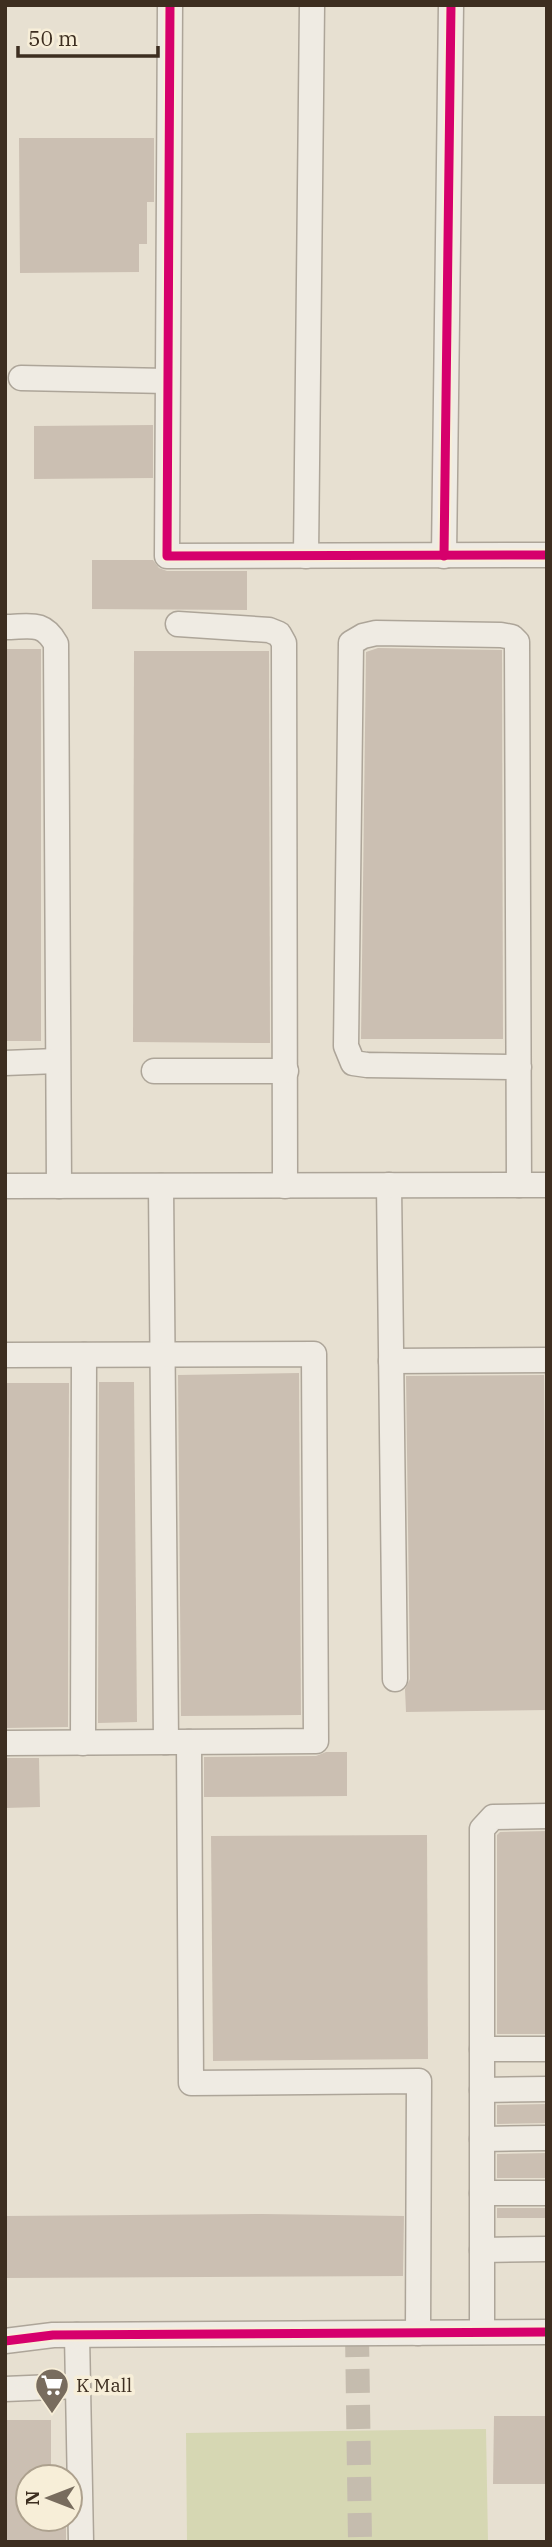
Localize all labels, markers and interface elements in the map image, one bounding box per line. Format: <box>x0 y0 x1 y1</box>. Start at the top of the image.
scale bar <box>18 14 158 58</box>
text: 50 m <box>28 24 78 52</box>
supermarket icon: K Mall <box>33 2366 71 2415</box>
place label: K Mall <box>76 2373 132 2397</box>
north arrow <box>14 2463 84 2533</box>
text: N <box>20 2490 44 2506</box>

